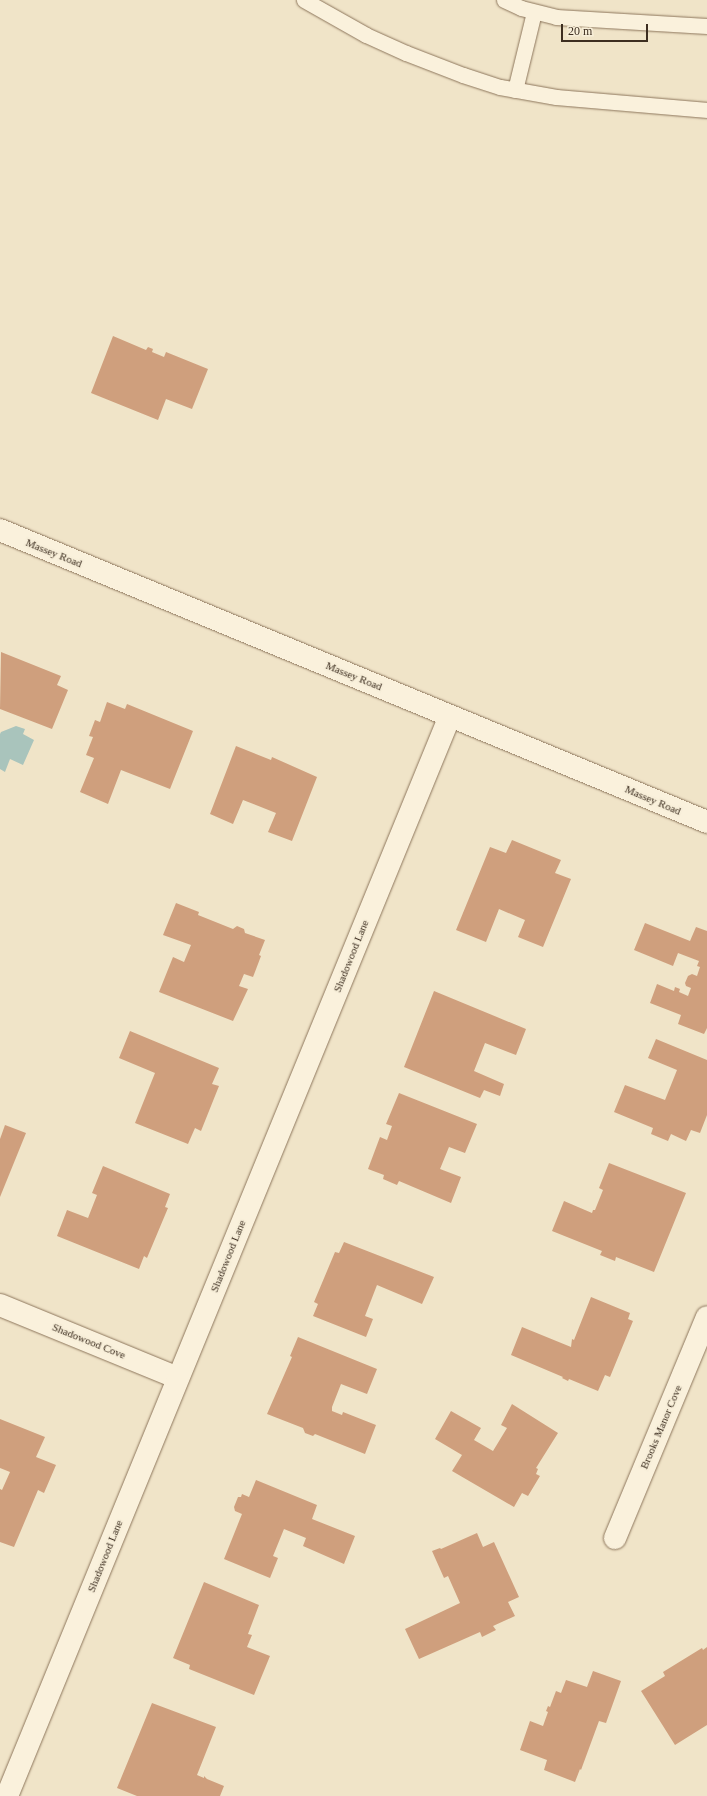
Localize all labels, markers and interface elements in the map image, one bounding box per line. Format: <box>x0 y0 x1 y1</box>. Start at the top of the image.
scale bar <box>563 16 650 42</box>
text: 20 m <box>568 24 592 38</box>
street label: Massey Road <box>24 536 84 570</box>
street label: Massey Road <box>324 659 384 693</box>
street label: Massey Road <box>623 782 683 818</box>
street label: Shadowood Lane <box>331 918 371 994</box>
street label: Shadowood Lane <box>208 1218 248 1294</box>
street label: Shadowood Cove <box>50 1320 128 1362</box>
street label: Brooks Manor Cove <box>637 1383 685 1471</box>
street label: Shadowood Lane <box>85 1518 125 1594</box>

